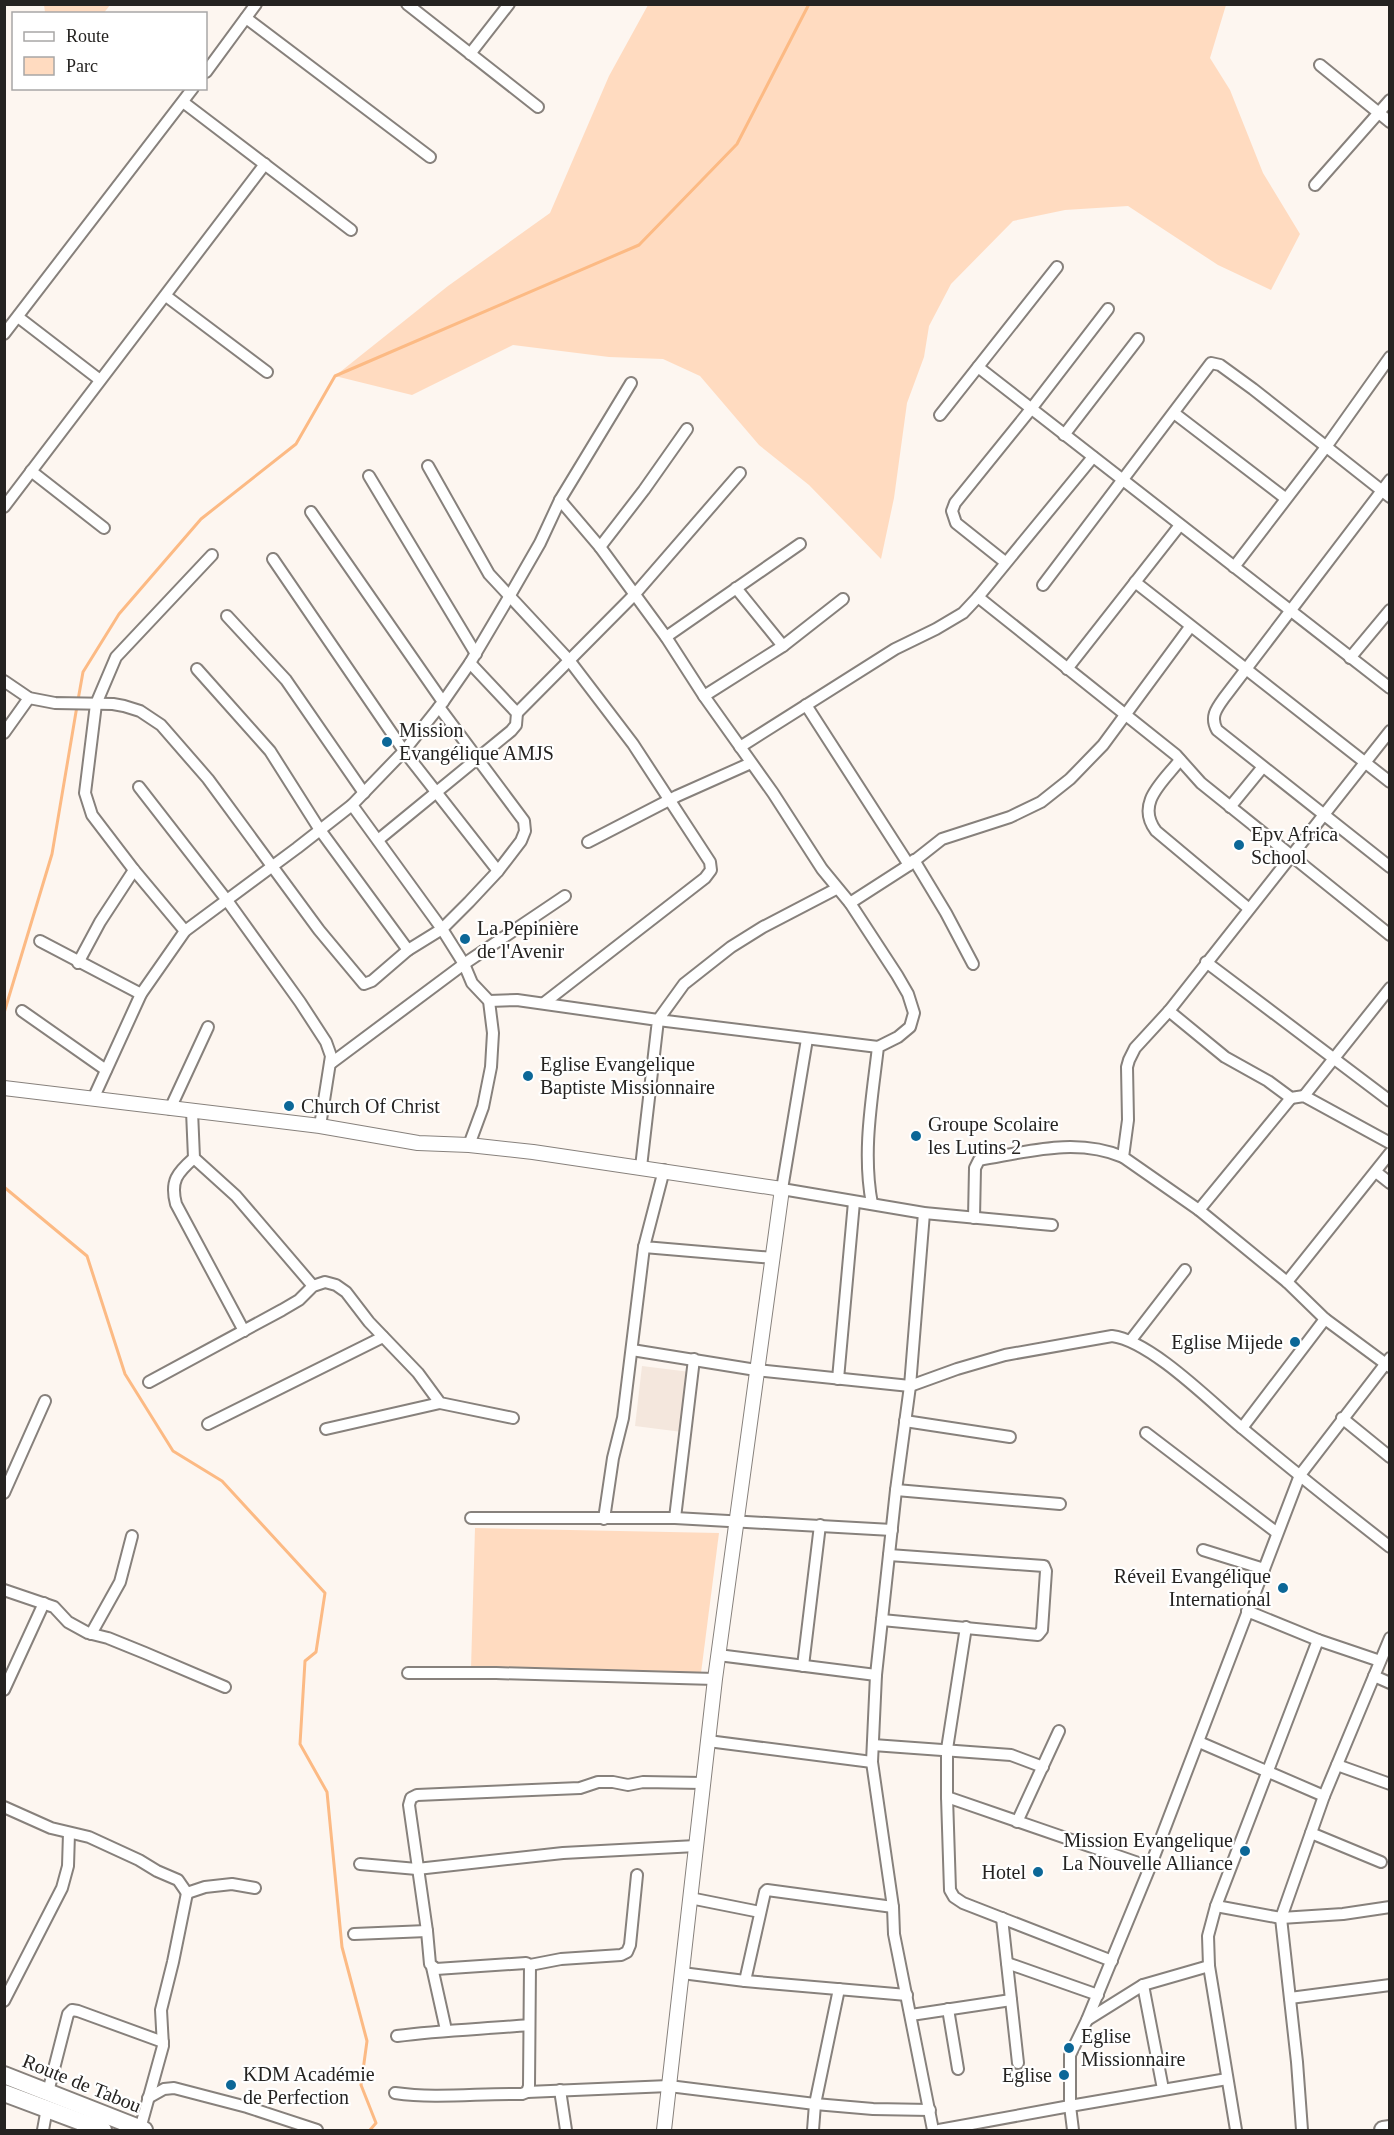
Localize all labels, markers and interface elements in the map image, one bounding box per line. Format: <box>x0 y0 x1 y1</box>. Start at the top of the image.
legend <box>12 12 207 90</box>
text: Route <box>66 26 109 46</box>
text: Parc <box>66 56 98 76</box>
place label: Mission Evangélique AMJS <box>399 719 554 765</box>
marker: Mission Evangélique AMJS <box>380 735 394 749</box>
place label: Epv Africa School <box>1251 823 1338 868</box>
marker: Epv Africa School <box>1232 838 1246 852</box>
place label: La Pepinière de l'Avenir <box>477 917 579 962</box>
marker: La Pepinière de l'Avenir <box>458 932 472 946</box>
place label: Eglise Evangelique Baptiste Missionnaire <box>540 1053 715 1099</box>
marker: Eglise Evangelique Baptiste Missionnaire <box>521 1069 535 1083</box>
place label: Church Of Christ <box>301 1095 440 1117</box>
marker: Church Of Christ <box>282 1099 296 1113</box>
place label: Groupe Scolaire les Lutins 2 <box>928 1113 1059 1158</box>
marker: Groupe Scolaire les Lutins 2 <box>909 1129 923 1143</box>
place label: Eglise Mijede <box>1171 1331 1283 1354</box>
marker: Eglise Mijede <box>1288 1335 1302 1349</box>
place label: Réveil Evangélique International <box>1114 1565 1271 1610</box>
marker: Réveil Evangélique International <box>1276 1581 1290 1595</box>
place label: Mission Evangelique La Nouvelle Alliance <box>1062 1829 1233 1874</box>
marker: Mission Evangelique La Nouvelle Alliance <box>1238 1844 1252 1858</box>
place label: Hotel <box>982 1861 1026 1883</box>
marker: Hotel <box>1031 1865 1045 1879</box>
place label: Eglise Missionnaire <box>1081 2025 1186 2070</box>
marker: Eglise Missionnaire <box>1062 2041 1076 2055</box>
street label: Route de Tabou <box>19 2049 145 2117</box>
place label: KDM Académie de Perfection <box>243 2063 375 2108</box>
place label: Eglise <box>1002 2064 1052 2087</box>
marker: Eglise <box>1057 2068 1071 2082</box>
marker: KDM Académie de Perfection <box>224 2078 238 2092</box>

